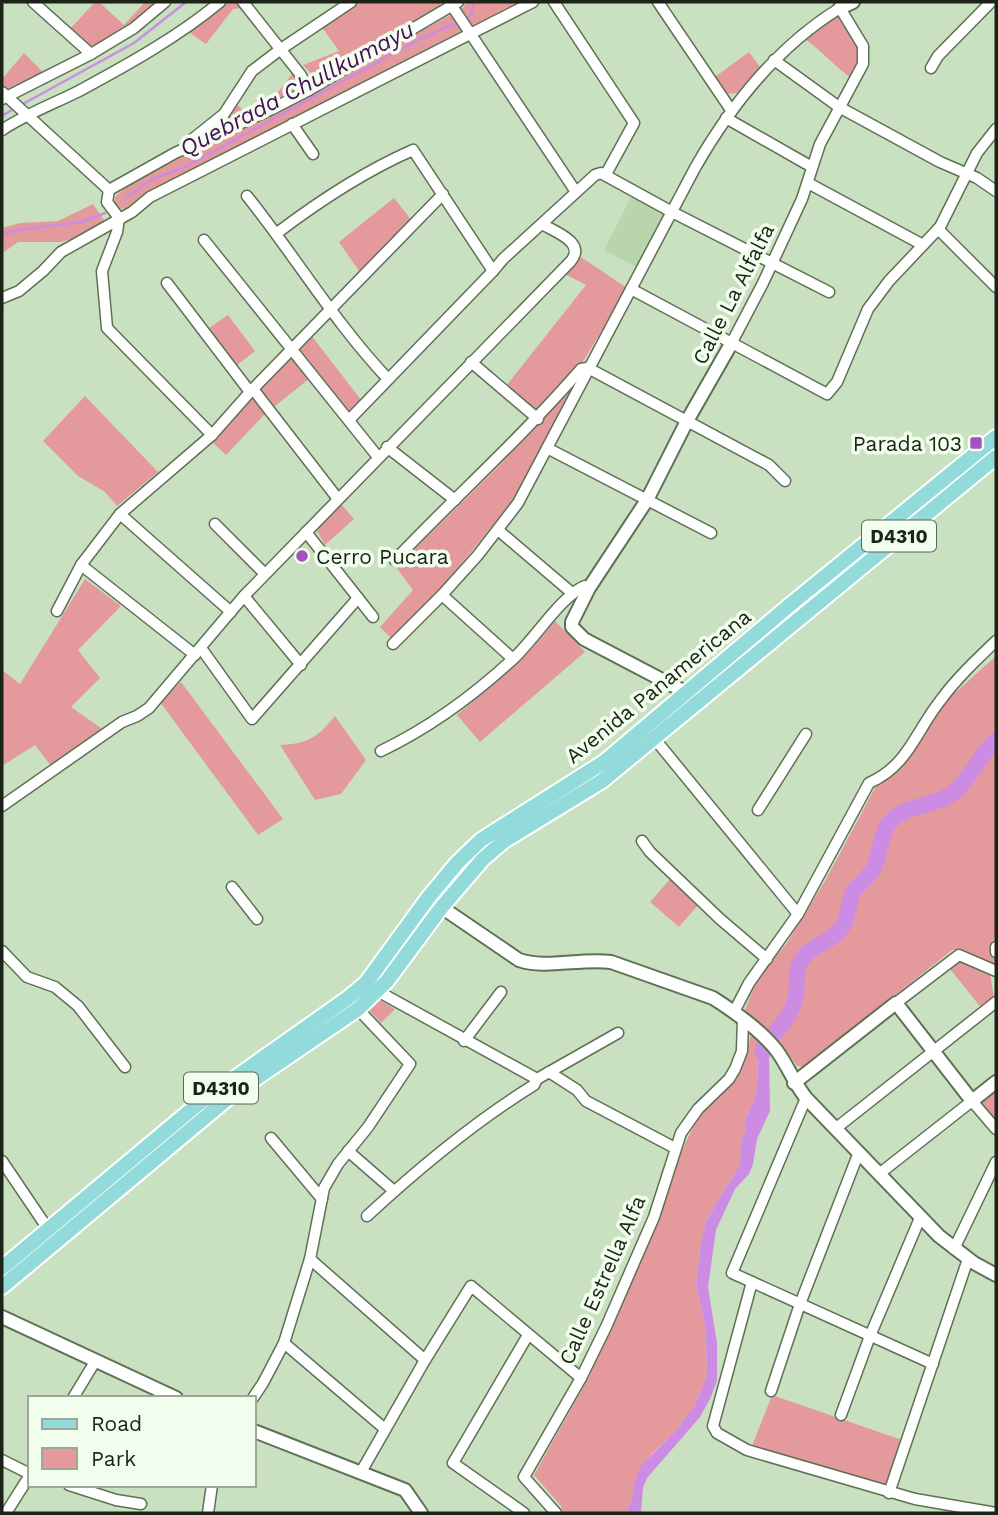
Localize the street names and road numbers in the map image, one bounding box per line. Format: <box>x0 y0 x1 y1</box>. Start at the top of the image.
street label: Calle La Alfalfa <box>687 219 779 368</box>
road number: D4310 <box>862 520 936 552</box>
street label: Avenida Panamericana <box>560 604 756 768</box>
road number: D4310 <box>184 1072 258 1104</box>
street label: Calle Estrella Alfa <box>553 1191 651 1368</box>

